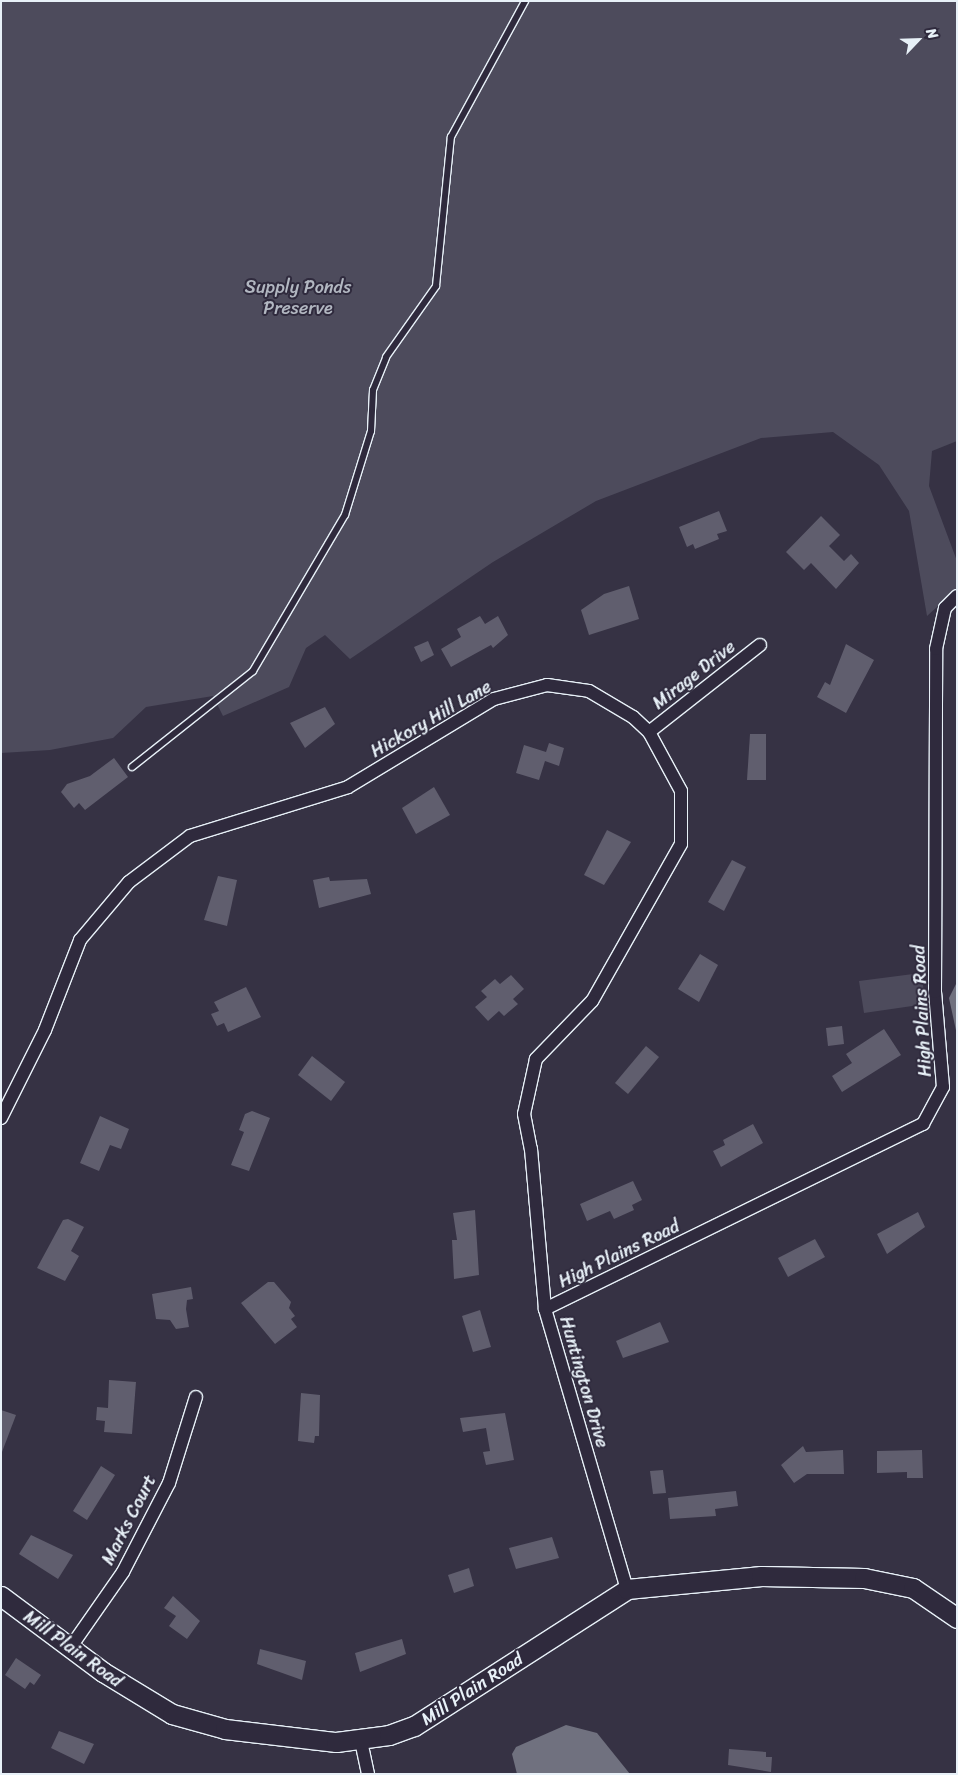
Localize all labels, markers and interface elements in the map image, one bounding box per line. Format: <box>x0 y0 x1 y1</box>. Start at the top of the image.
north arrow <box>893 15 943 65</box>
text: N <box>919 24 946 43</box>
park label: Supply Ponds Preserve <box>245 277 351 320</box>
street label: Mirage Drive <box>648 636 740 714</box>
street label: Hickory Hill Lane <box>367 676 495 762</box>
street label: High Plains Road <box>908 945 936 1077</box>
street label: High Plains Road <box>555 1216 683 1292</box>
street label: Huntington Drive <box>555 1314 613 1450</box>
street label: Marks Court <box>97 1471 161 1569</box>
street label: Mill Plain Road <box>19 1606 127 1692</box>
street label: Mill Plain Road <box>417 1648 527 1730</box>

